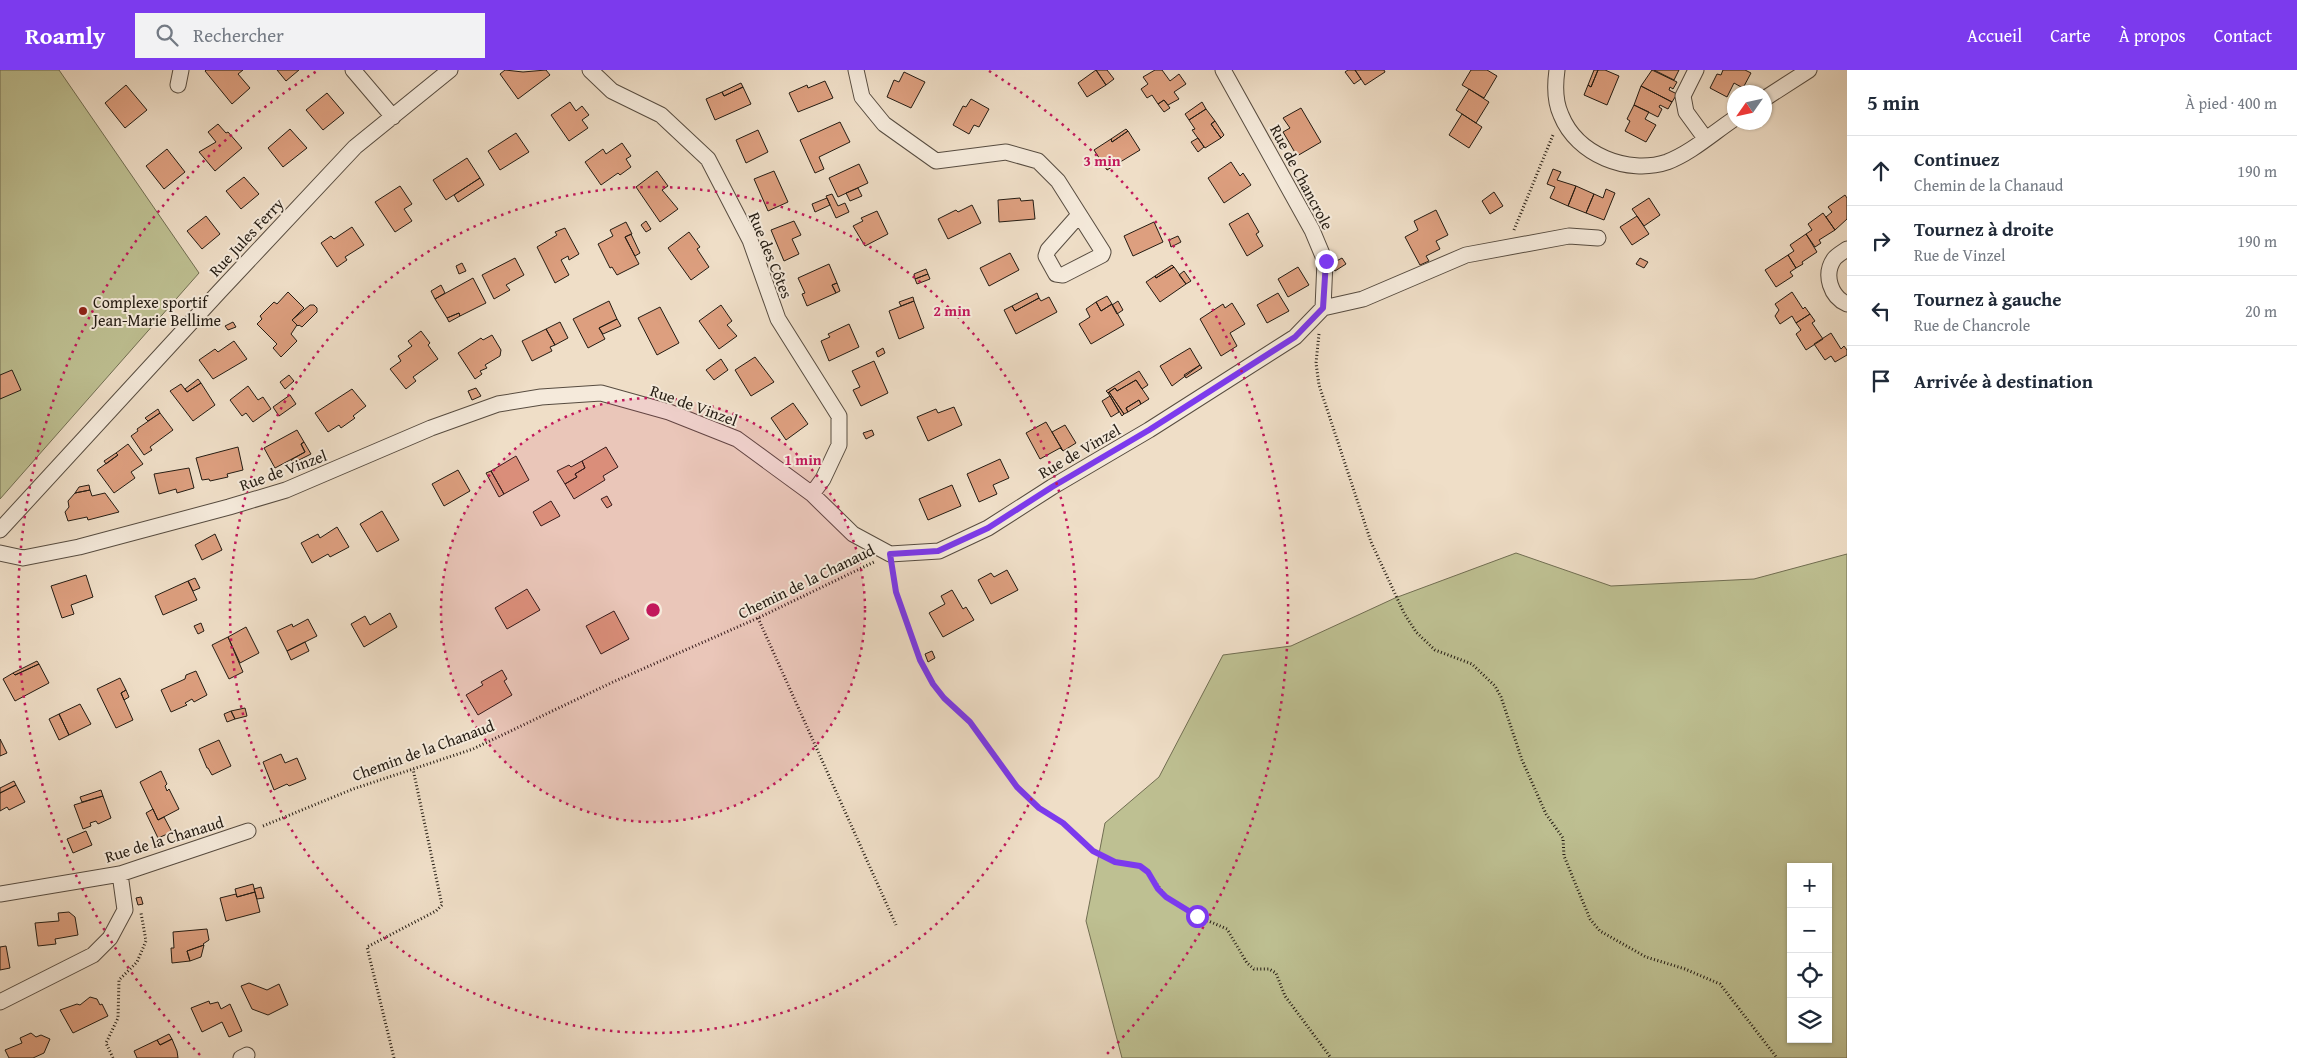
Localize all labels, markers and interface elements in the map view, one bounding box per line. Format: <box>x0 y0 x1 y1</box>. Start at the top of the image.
search box <box>135 13 485 58</box>
text: Roamly <box>25 18 105 53</box>
icon: search <box>153 21 181 49</box>
text: Rechercher <box>193 21 284 49</box>
text: Accueil <box>1967 22 2022 49</box>
text: Carte <box>2050 22 2091 49</box>
text: À propos <box>2119 22 2186 49</box>
text: Contact <box>2214 22 2272 49</box>
north arrow <box>1727 85 1772 130</box>
text: 5 min <box>1867 87 1919 118</box>
text: À pied · 400 m <box>2185 91 2277 115</box>
street label: Rue de Chancrole <box>1264 120 1340 234</box>
text: Continuez <box>1914 145 2000 173</box>
text: 3 min <box>1083 150 1121 171</box>
icon: ahead <box>1867 157 1895 185</box>
text: 190 m <box>2237 159 2277 183</box>
text: Chemin de la Chanaud <box>1914 173 2063 197</box>
street label: Rue Jules Ferry <box>203 192 289 282</box>
street label: Rue des Côtes <box>743 208 799 302</box>
text: Tournez à droite <box>1914 215 2054 243</box>
icon: right <box>1867 227 1895 255</box>
text: 190 m <box>2237 229 2277 253</box>
text: Rue de Vinzel <box>1914 243 2005 267</box>
route end <box>1315 250 1338 273</box>
text: Tournez à gauche <box>1914 285 2062 313</box>
place label: Complexe sportif Jean-Marie Bellime <box>91 290 221 332</box>
icon: left <box>1867 297 1895 325</box>
text: 20 m <box>2245 299 2277 323</box>
text: 2 min <box>933 300 971 321</box>
marker: Complexe sportif Jean-Marie Bellime <box>77 305 89 317</box>
text: Rue de Chancrole <box>1914 313 2030 337</box>
icon: arrive <box>1867 367 1895 395</box>
text: Arrivée à destination <box>1914 367 2093 395</box>
street label: Rue de Vinzel <box>647 378 742 432</box>
street label: Rue de Vinzel <box>1033 417 1125 484</box>
street label: Rue de Vinzel <box>236 443 331 497</box>
text: 1 min <box>784 449 822 470</box>
street label: Chemin de la Chanaud <box>734 537 879 625</box>
centre of rings <box>644 601 662 619</box>
street label: Chemin de la Chanaud <box>349 713 498 787</box>
street label: Rue de la Chanaud <box>102 809 227 868</box>
map controls <box>1787 863 1832 1043</box>
button: + <box>1787 863 1832 908</box>
route start <box>1186 905 1209 928</box>
button: − <box>1787 908 1832 953</box>
button: locate <box>1787 953 1832 998</box>
button: layers <box>1787 998 1832 1043</box>

